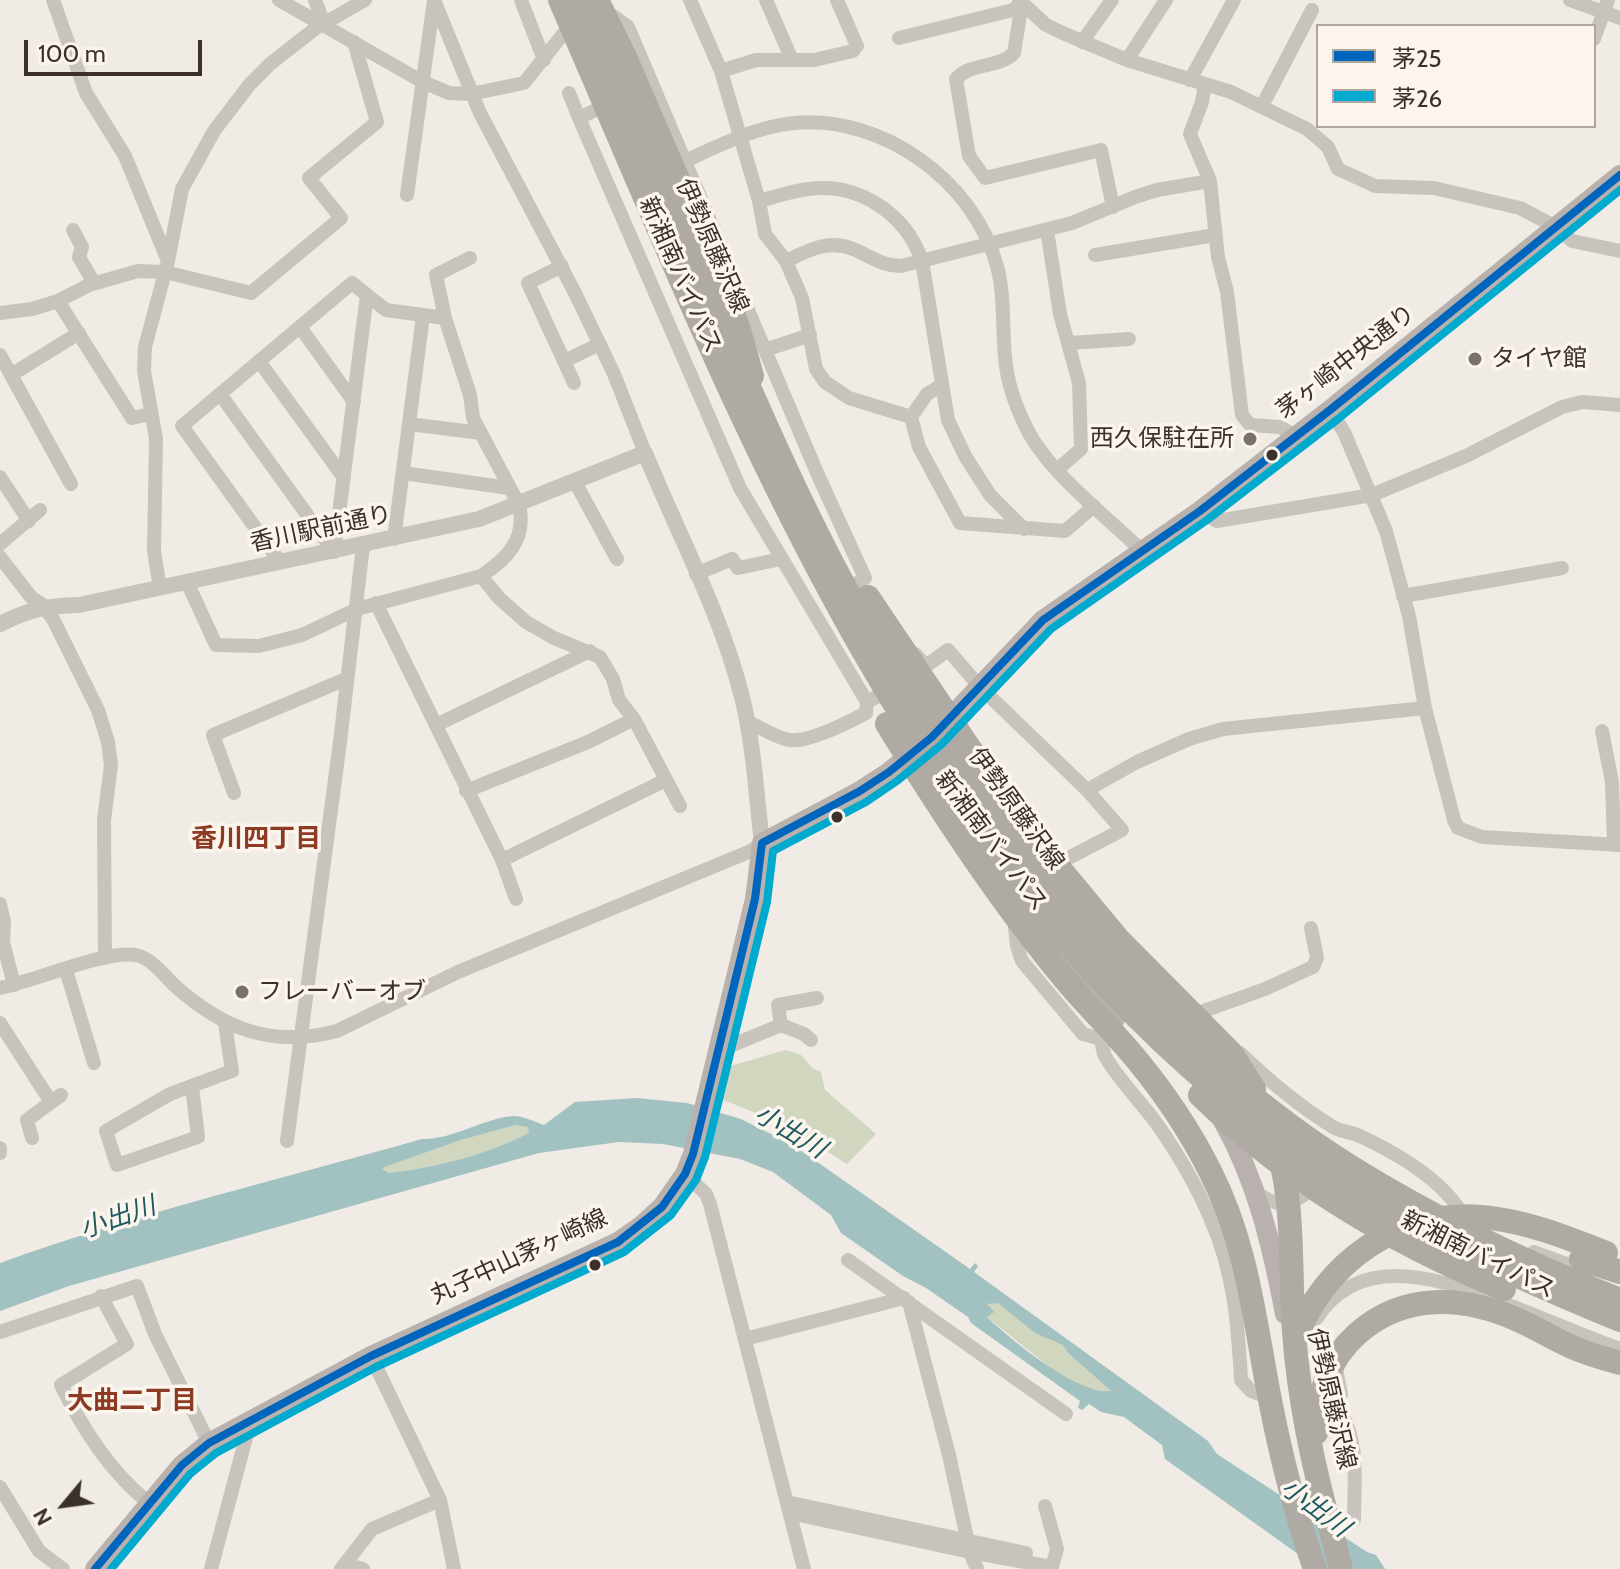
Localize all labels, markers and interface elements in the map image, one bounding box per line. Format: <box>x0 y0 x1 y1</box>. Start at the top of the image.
scale bar <box>28 24 206 74</box>
legend <box>1316 24 1596 128</box>
text: 100 m <box>38 39 106 68</box>
text: 茅25 <box>1392 44 1442 73</box>
text: 茅26 <box>1392 84 1442 113</box>
street label: 伊勢原藤沢線 <box>670 174 754 318</box>
street label: 新湘南バイパス <box>633 192 727 358</box>
street label: 茅ヶ崎中央通り <box>1271 299 1421 425</box>
place label: タイヤ館 <box>1491 345 1587 373</box>
marker: タイヤ館 <box>1466 350 1484 368</box>
place label: 西久保駐在所 <box>1090 425 1234 453</box>
marker: 西久保駐在所 <box>1241 430 1259 448</box>
unlabelled marker <box>1264 447 1280 463</box>
street label: 香川駅前通り <box>248 500 394 558</box>
street label: 伊勢原藤沢線 <box>962 742 1070 876</box>
street label: 新湘南バイパス <box>929 765 1053 917</box>
unlabelled marker <box>829 809 845 825</box>
district label: 香川四丁目 <box>191 823 321 855</box>
place label: フレーバーオブ <box>258 978 426 1006</box>
marker: フレーバーオブ <box>233 983 251 1001</box>
water label: 小出川 <box>749 1099 831 1165</box>
water label: 小出川 <box>76 1191 160 1245</box>
street label: 丸子中山茅ヶ崎線 <box>426 1203 612 1311</box>
street label: 新湘南バイパス <box>1396 1205 1560 1305</box>
unlabelled marker <box>587 1257 603 1273</box>
street label: 伊勢原藤沢線 <box>1301 1326 1361 1472</box>
district label: 大曲二丁目 <box>67 1385 197 1417</box>
north arrow <box>24 1465 104 1545</box>
water label: 小出川 <box>1274 1472 1356 1544</box>
text: N <box>27 1504 58 1530</box>

